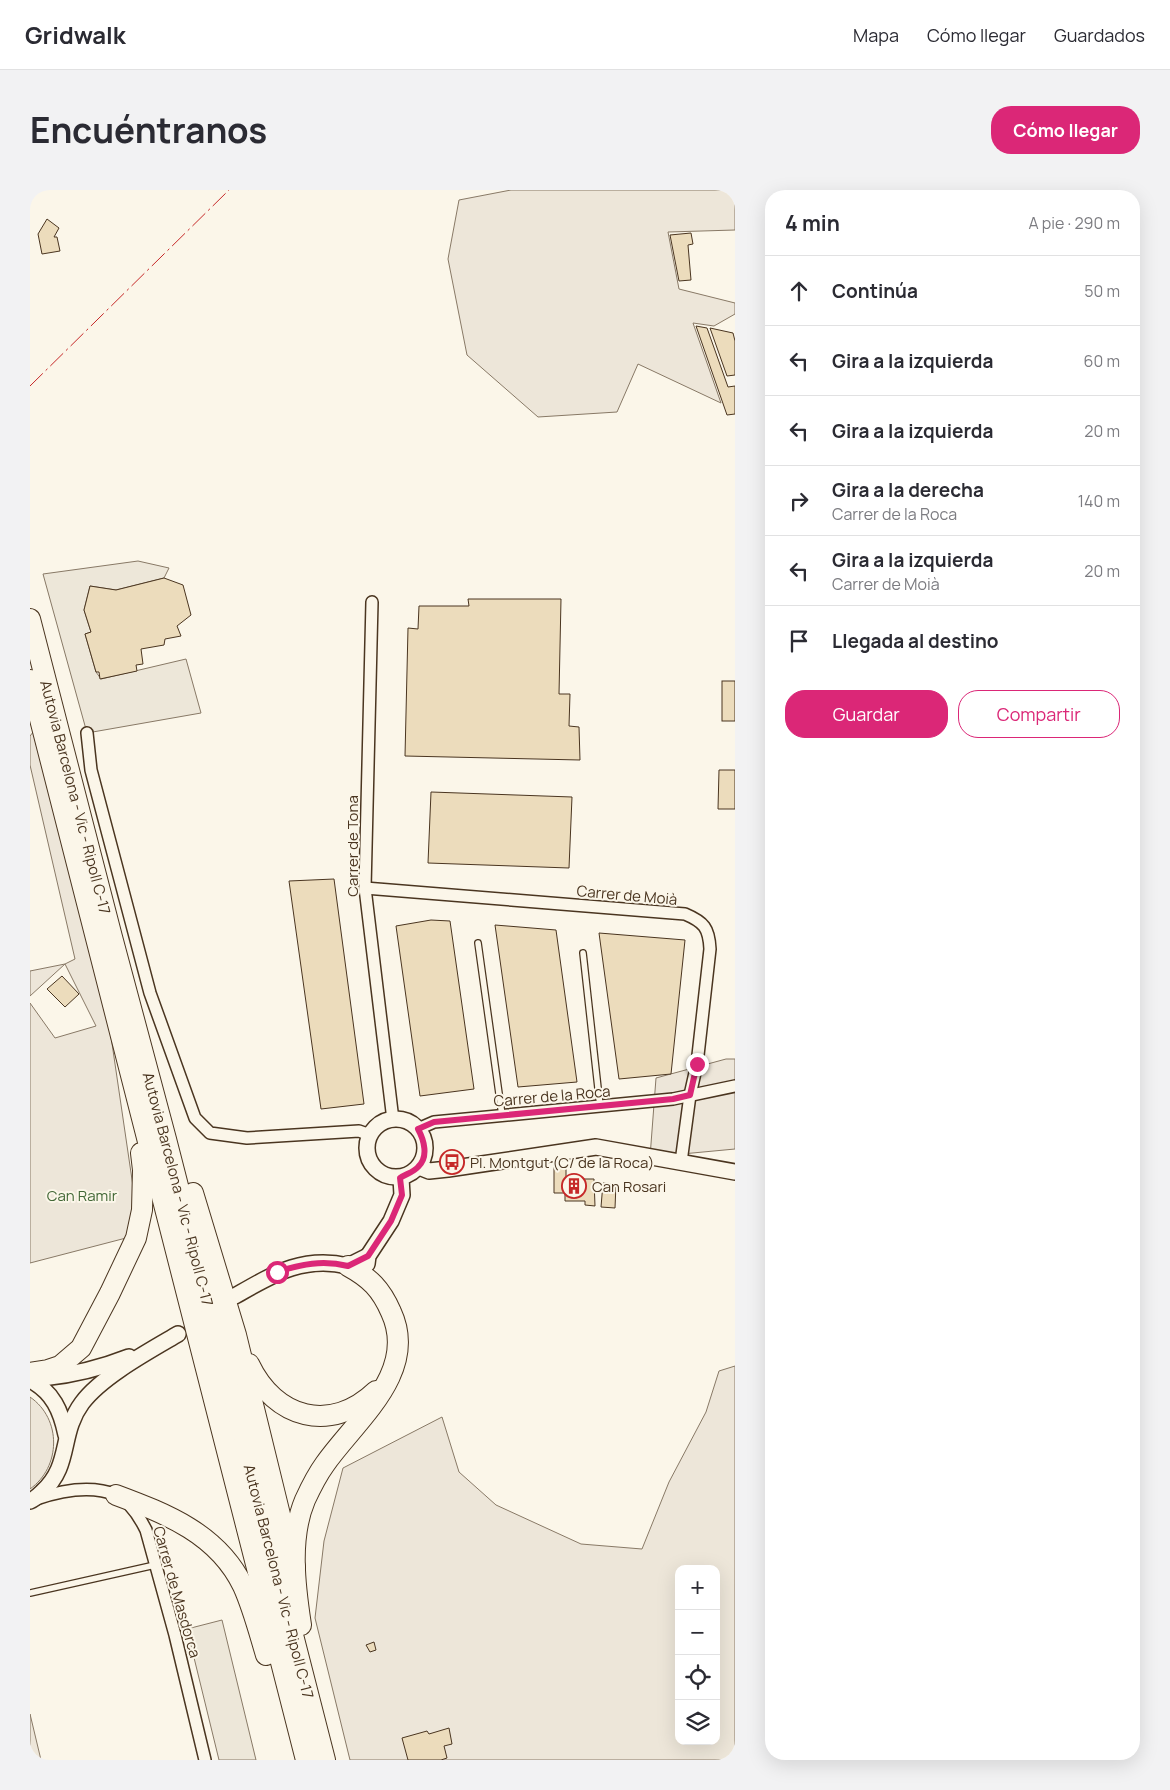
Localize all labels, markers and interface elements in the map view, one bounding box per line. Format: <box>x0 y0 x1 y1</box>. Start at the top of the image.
text: Gridwalk <box>25 18 126 51</box>
text: Mapa <box>853 23 899 47</box>
text: Cómo llegar <box>927 23 1026 47</box>
text: Guardados <box>1054 23 1145 47</box>
text: Encuéntranos <box>30 106 267 154</box>
button: Cómo llegar <box>991 106 1140 154</box>
text: 4 min <box>785 209 840 237</box>
text: A pie · 290 m <box>1029 212 1120 234</box>
icon: ahead <box>785 277 813 305</box>
text: Continúa <box>832 278 918 304</box>
text: 50 m <box>1084 280 1120 302</box>
icon: left <box>785 347 813 375</box>
text: Gira a la izquierda <box>832 348 993 374</box>
text: 60 m <box>1084 350 1120 372</box>
icon: left <box>785 417 813 445</box>
text: Gira a la izquierda <box>832 418 993 444</box>
text: 20 m <box>1084 420 1120 442</box>
text: Gira a la derecha <box>832 477 984 503</box>
icon: right <box>785 487 813 515</box>
text: 140 m <box>1078 490 1120 512</box>
text: Carrer de la Roca <box>832 503 957 525</box>
text: Gira a la izquierda <box>832 547 993 573</box>
icon: left <box>785 557 813 585</box>
text: 20 m <box>1084 560 1120 582</box>
text: Carrer de Moià <box>832 573 940 595</box>
icon: arrive <box>785 627 813 655</box>
text: Llegada al destino <box>832 628 999 654</box>
street label: Autovia Barcelona - Vic - Ripoll C-17 <box>36 678 116 916</box>
button: Guardar <box>785 690 948 738</box>
button: Compartir <box>958 690 1120 738</box>
street label: Carrer de Tona <box>342 795 363 897</box>
street label: Carrer de Moià <box>576 880 678 910</box>
route end <box>686 1053 709 1076</box>
street label: Autovia Barcelona - Vic - Ripoll C-17 <box>138 1070 219 1308</box>
street label: Carrer de la Roca <box>493 1080 611 1112</box>
bus stop icon: Pl. Montgut (C/ de la Roca) <box>439 1149 465 1175</box>
place label: Pl. Montgut (C/ de la Roca) <box>470 1152 654 1173</box>
building icon: Can Rosari <box>561 1173 587 1199</box>
place label: Can Rosari <box>592 1176 666 1197</box>
park label: Can Ramir <box>47 1185 118 1206</box>
route start <box>266 1261 289 1284</box>
street label: Autovia Barcelona - Vic - Ripoll C-17 <box>239 1462 319 1701</box>
street label: Carrer de Masdorca <box>148 1524 206 1660</box>
map controls <box>675 1565 720 1745</box>
button: + <box>675 1565 720 1610</box>
button: − <box>675 1610 720 1655</box>
button: locate <box>675 1655 720 1700</box>
button: layers <box>675 1700 720 1745</box>

